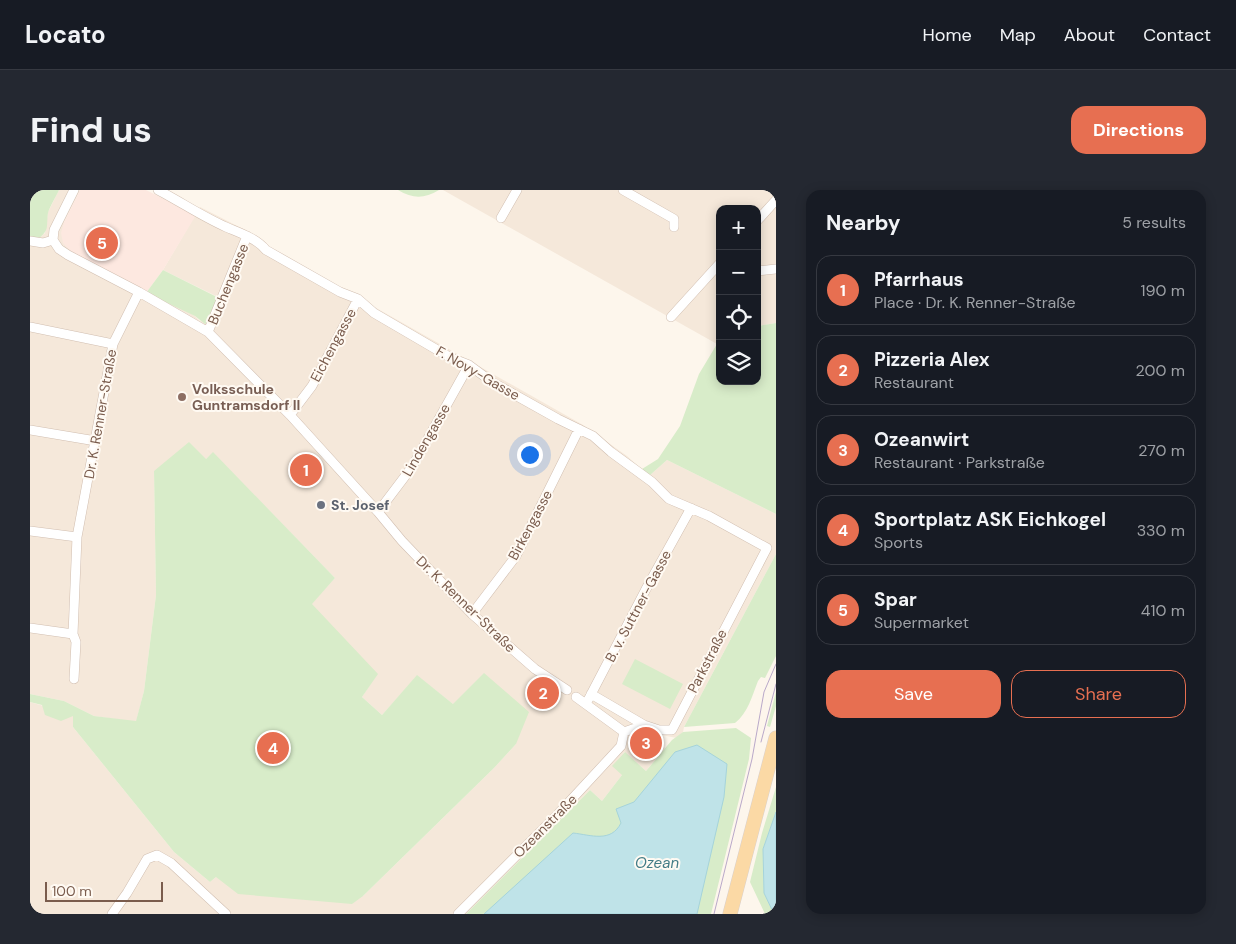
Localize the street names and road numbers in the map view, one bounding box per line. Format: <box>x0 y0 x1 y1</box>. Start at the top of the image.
street label: Buchengasse <box>204 241 252 327</box>
street label: Eichengasse <box>306 305 360 385</box>
street label: F. Novy-Gasse <box>433 342 523 404</box>
street label: Dr. K. Renner-Straße <box>80 348 120 480</box>
street label: Lindengasse <box>398 400 454 480</box>
street label: Birkengasse <box>504 487 556 563</box>
street label: B. v. Suttner-Gasse <box>601 547 675 665</box>
street label: Dr. K. Renner-Straße <box>412 552 520 656</box>
street label: Parkstraße <box>683 626 731 696</box>
street label: Ozeanstraße <box>509 790 581 862</box>

